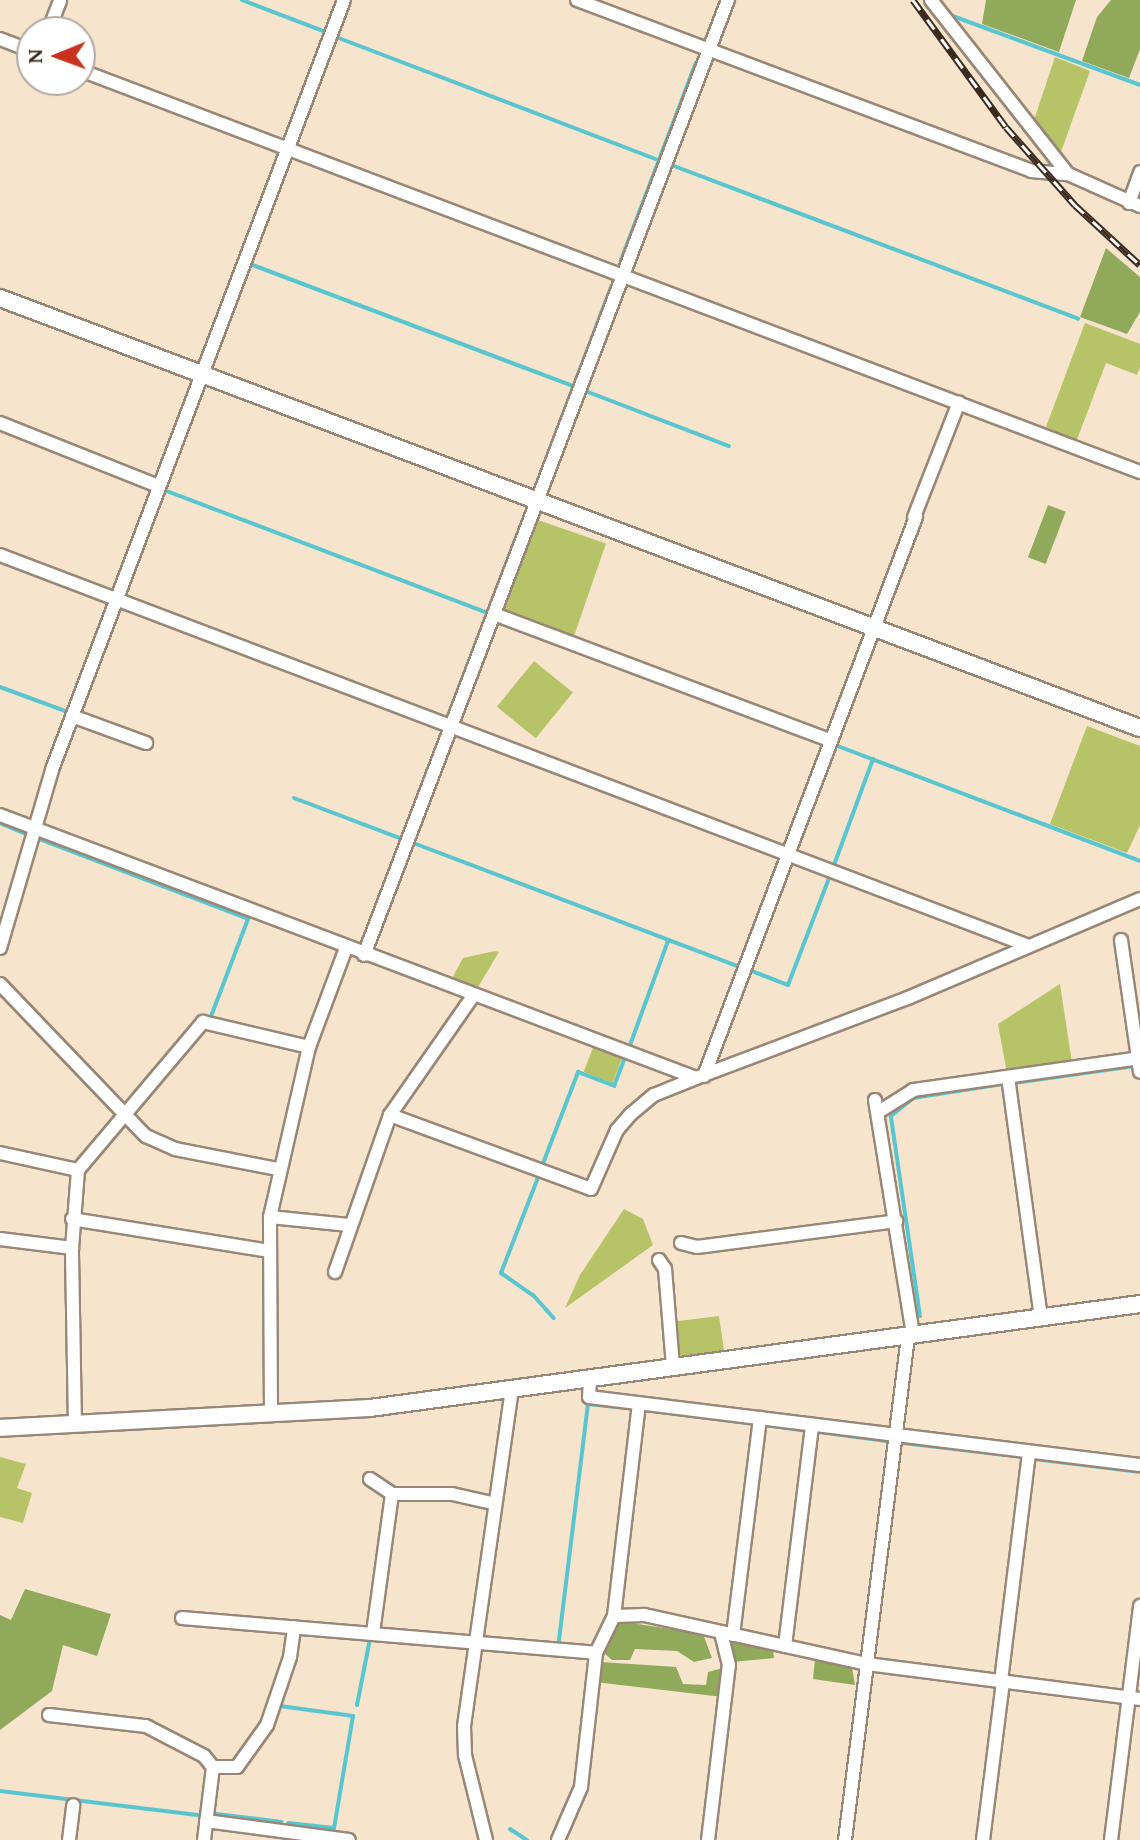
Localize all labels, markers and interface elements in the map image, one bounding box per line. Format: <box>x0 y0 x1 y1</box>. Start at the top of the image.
north arrow <box>16 16 96 96</box>
text: N <box>18 49 50 64</box>

